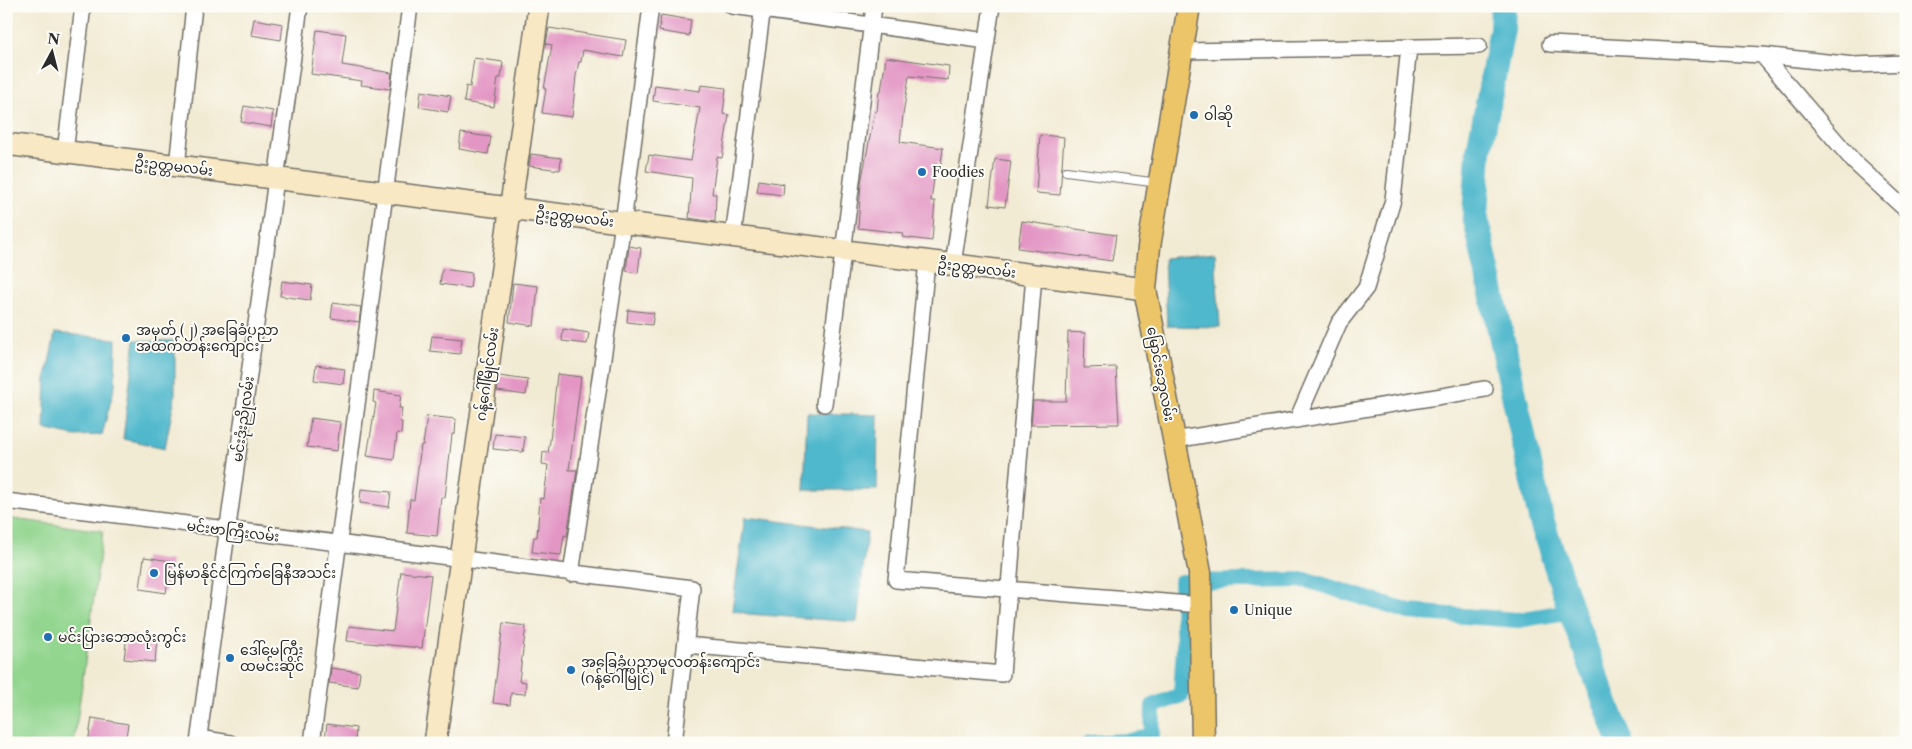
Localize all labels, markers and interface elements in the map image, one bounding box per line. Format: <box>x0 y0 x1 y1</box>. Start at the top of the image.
north arrow <box>28 28 78 78</box>
text: N <box>46 29 61 49</box>
place label: ဝါဆို <box>1204 105 1233 127</box>
marker: ဝါဆို <box>1188 109 1200 121</box>
street label: ဦးဥတ္တမလမ်း <box>134 151 214 183</box>
place label: Foodies <box>932 163 984 181</box>
marker: Foodies <box>916 166 928 178</box>
street label: ဦးဥတ္တမလမ်း <box>535 202 615 234</box>
street label: ဦးဥတ္တမလမ်း <box>937 253 1017 285</box>
place label: အမှတ် (၂) အခြေခံပညာ အထက်တန်းကျောင်း <box>136 320 279 358</box>
street label: မြောင်းဘွေလမ်း <box>1140 325 1180 423</box>
street label: ဂန့်ဂေါ်မြိုင်လမ်း <box>471 326 505 422</box>
marker: အမှတ် (၂) အခြေခံပညာ အထက်တန်းကျောင်း <box>120 332 132 344</box>
street label: မင်းဒုံးညိုလမ်း <box>227 375 261 463</box>
street label: မင်းဗာကြီးလမ်း <box>185 515 280 549</box>
place label: မြန်မာနိုင်ငံကြက်ခြေနီအသင်း <box>164 563 336 585</box>
marker: မြန်မာနိုင်ငံကြက်ခြေနီအသင်း <box>148 567 160 579</box>
place label: Unique <box>1244 601 1293 619</box>
marker: Unique <box>1228 604 1240 616</box>
place label: မင်းပြားဘောလုံးကွင်း <box>58 627 186 649</box>
marker: မင်းပြားဘောလုံးကွင်း <box>42 631 54 643</box>
place label: ဒေါ်မေကြီး ထမင်းဆိုင် <box>240 640 304 678</box>
marker: ဒေါ်မေကြီး ထမင်းဆိုင် <box>224 652 236 664</box>
place label: အခြေခံပညာမူလတန်းကျောင်း (ဂန့်ဂေါ်မြိုင်) <box>581 652 760 690</box>
marker: အခြေခံပညာမူလတန်းကျောင်း (ဂန့်ဂေါ်မြိုင်) <box>565 664 577 676</box>

